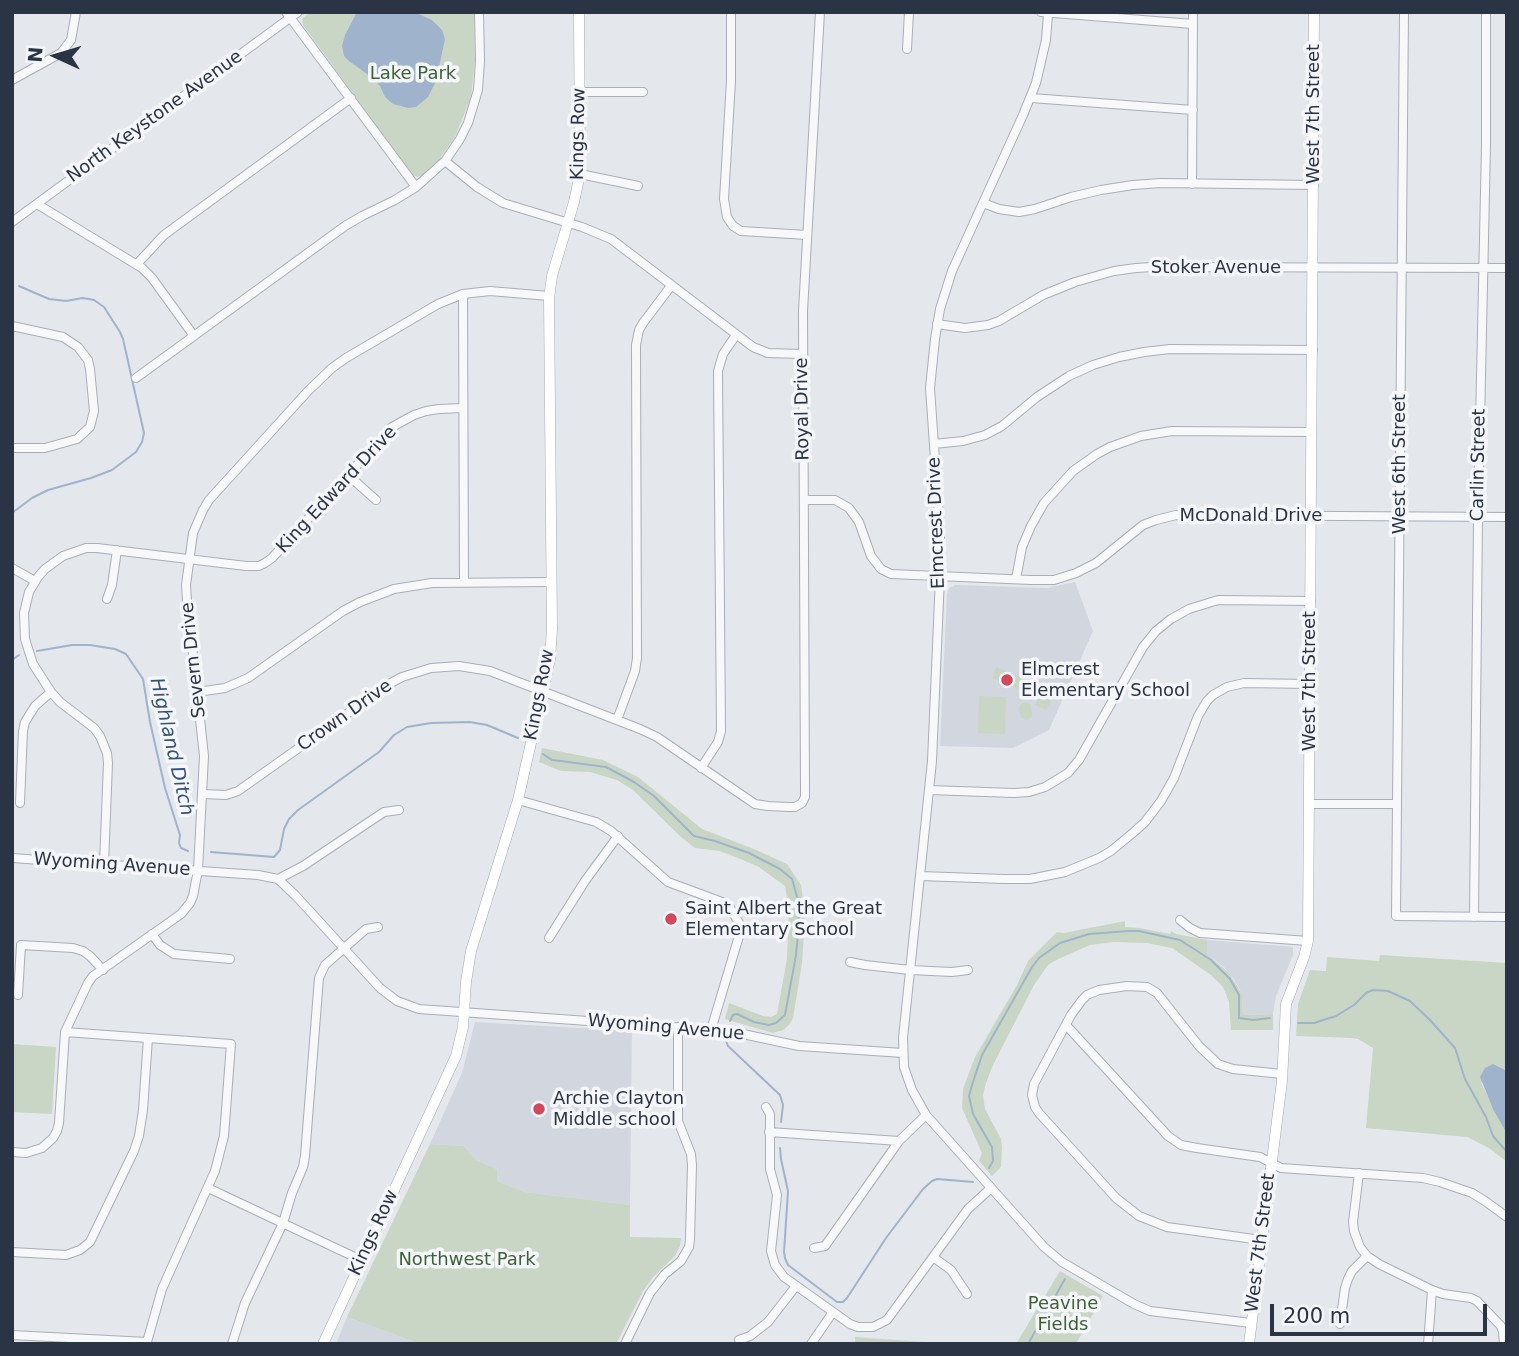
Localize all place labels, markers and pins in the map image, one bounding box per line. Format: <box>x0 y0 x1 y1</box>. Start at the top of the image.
place label: Elmcrest Elementary School <box>1021 659 1190 702</box>
marker: Elmcrest Elementary School <box>999 672 1015 688</box>
place label: Saint Albert the Great Elementary School <box>685 898 882 940</box>
marker: Saint Albert the Great Elementary School <box>663 911 679 927</box>
place label: Archie Clayton Middle school <box>553 1088 684 1130</box>
marker: Archie Clayton Middle school <box>531 1101 547 1117</box>

